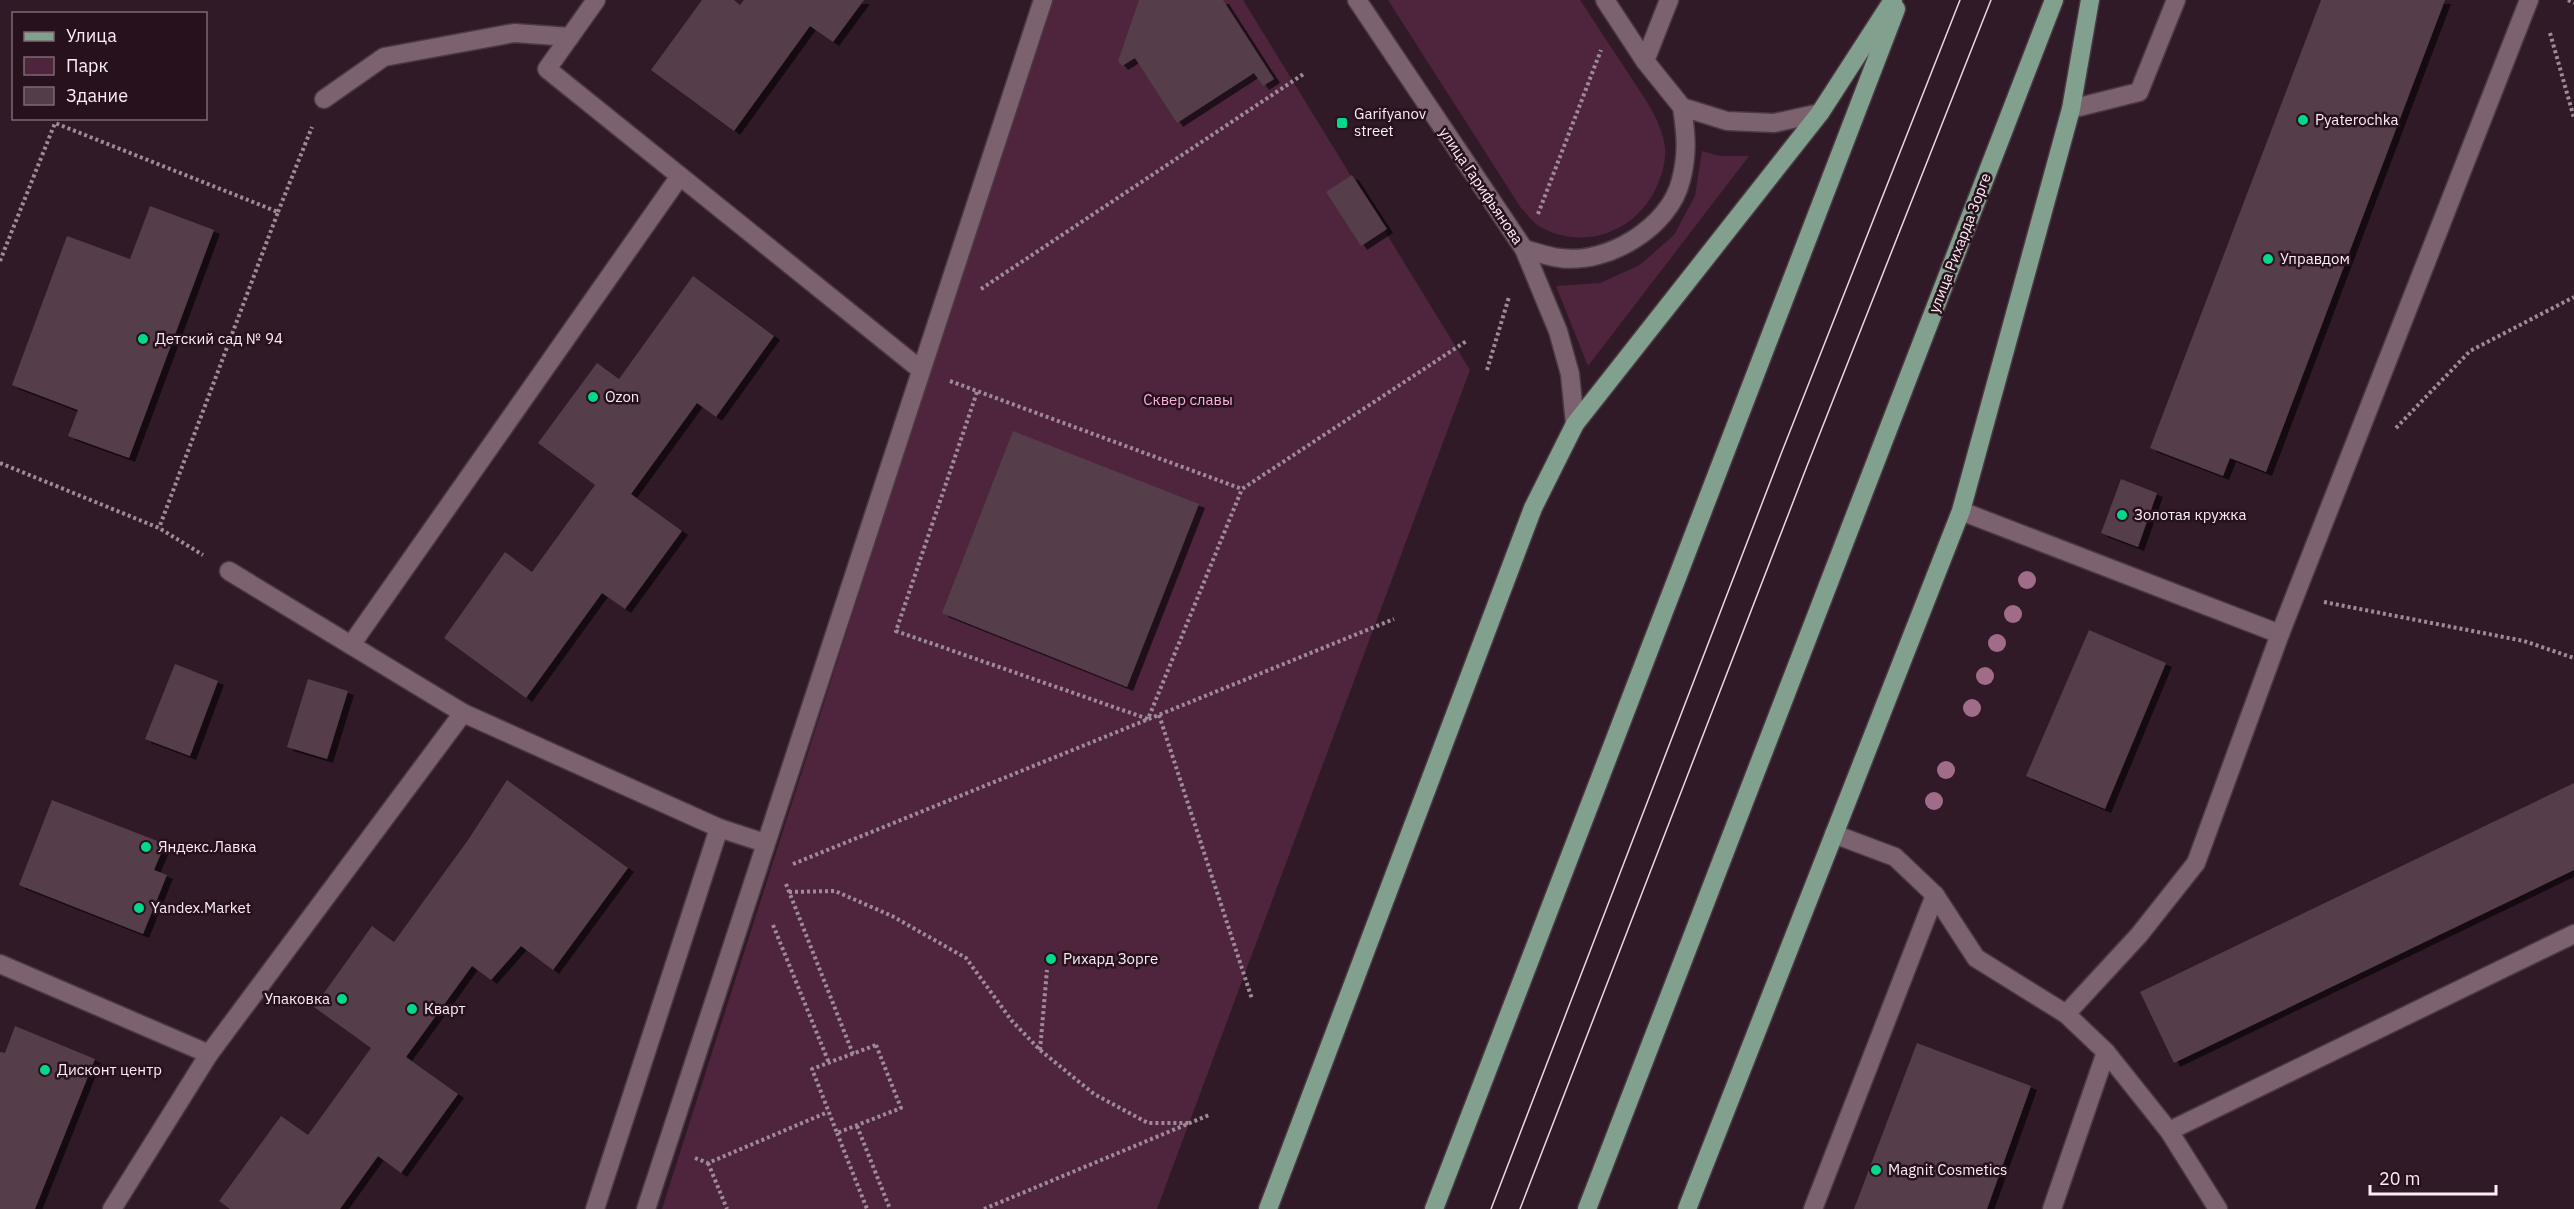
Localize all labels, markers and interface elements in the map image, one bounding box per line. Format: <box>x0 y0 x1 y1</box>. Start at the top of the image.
legend <box>12 12 207 120</box>
text: Улица <box>66 24 117 47</box>
text: Парк <box>66 54 109 77</box>
text: Здание <box>66 84 128 107</box>
place label: Garifyanov street <box>1354 104 1427 140</box>
place label: Pyaterochka <box>2315 110 2399 129</box>
marker: Pyaterochka <box>2296 113 2310 127</box>
marker: Garifyanov street <box>1335 116 1349 130</box>
street label: улица Гарифьянова <box>1435 123 1528 248</box>
street label: улица Рихарда Зорге <box>1924 170 1995 315</box>
place label: Управдом <box>2280 249 2350 268</box>
marker: Управдом <box>2261 252 2275 266</box>
place label: Детский сад № 94 <box>155 329 283 348</box>
marker: Детский сад № 94 <box>136 332 150 346</box>
place label: Ozon <box>605 387 639 406</box>
marker: Ozon <box>586 390 600 404</box>
park label: Сквер славы <box>1143 390 1233 409</box>
place label: Золотая кружка <box>2134 505 2246 524</box>
marker: Золотая кружка <box>2115 508 2129 522</box>
place label: Яндекс.Лавка <box>158 837 257 856</box>
marker: Яндекс.Лавка <box>139 840 153 854</box>
place label: Yandex.Market <box>151 898 251 917</box>
marker: Yandex.Market <box>132 901 146 915</box>
place label: Рихард Зорге <box>1063 949 1158 968</box>
marker: Рихард Зорге <box>1044 952 1058 966</box>
place label: Упаковка <box>264 989 330 1008</box>
marker: Упаковка <box>335 992 349 1006</box>
place label: Кварт <box>424 999 466 1018</box>
marker: Кварт <box>405 1002 419 1016</box>
place label: Дисконт центр <box>57 1060 162 1079</box>
marker: Дисконт центр <box>38 1063 52 1077</box>
scale bar <box>2370 1158 2496 1196</box>
place label: Magnit Cosmetics <box>1888 1160 2007 1179</box>
marker: Magnit Cosmetics <box>1869 1163 1883 1177</box>
text: 20 m <box>2379 1167 2421 1190</box>

